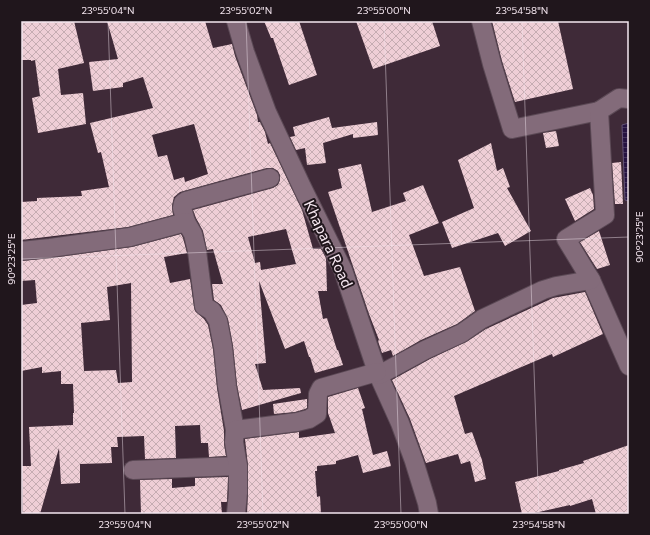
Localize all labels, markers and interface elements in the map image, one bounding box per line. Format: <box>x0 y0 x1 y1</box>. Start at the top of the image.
text: 23°55'04"N <box>81 4 135 16</box>
text: 23°55'02"N <box>220 4 272 16</box>
text: 23°55'00"N <box>357 4 411 16</box>
text: 23°54'58"N <box>496 4 548 16</box>
street label: Khapara Road <box>301 197 357 290</box>
text: 90°23'25"E <box>633 211 645 263</box>
text: 90°23'25"E <box>5 233 17 285</box>
text: 23°55'04"N <box>98 518 152 530</box>
text: 23°55'02"N <box>237 518 289 530</box>
text: 23°55'00"N <box>374 518 428 530</box>
text: 23°54'58"N <box>513 518 565 530</box>

